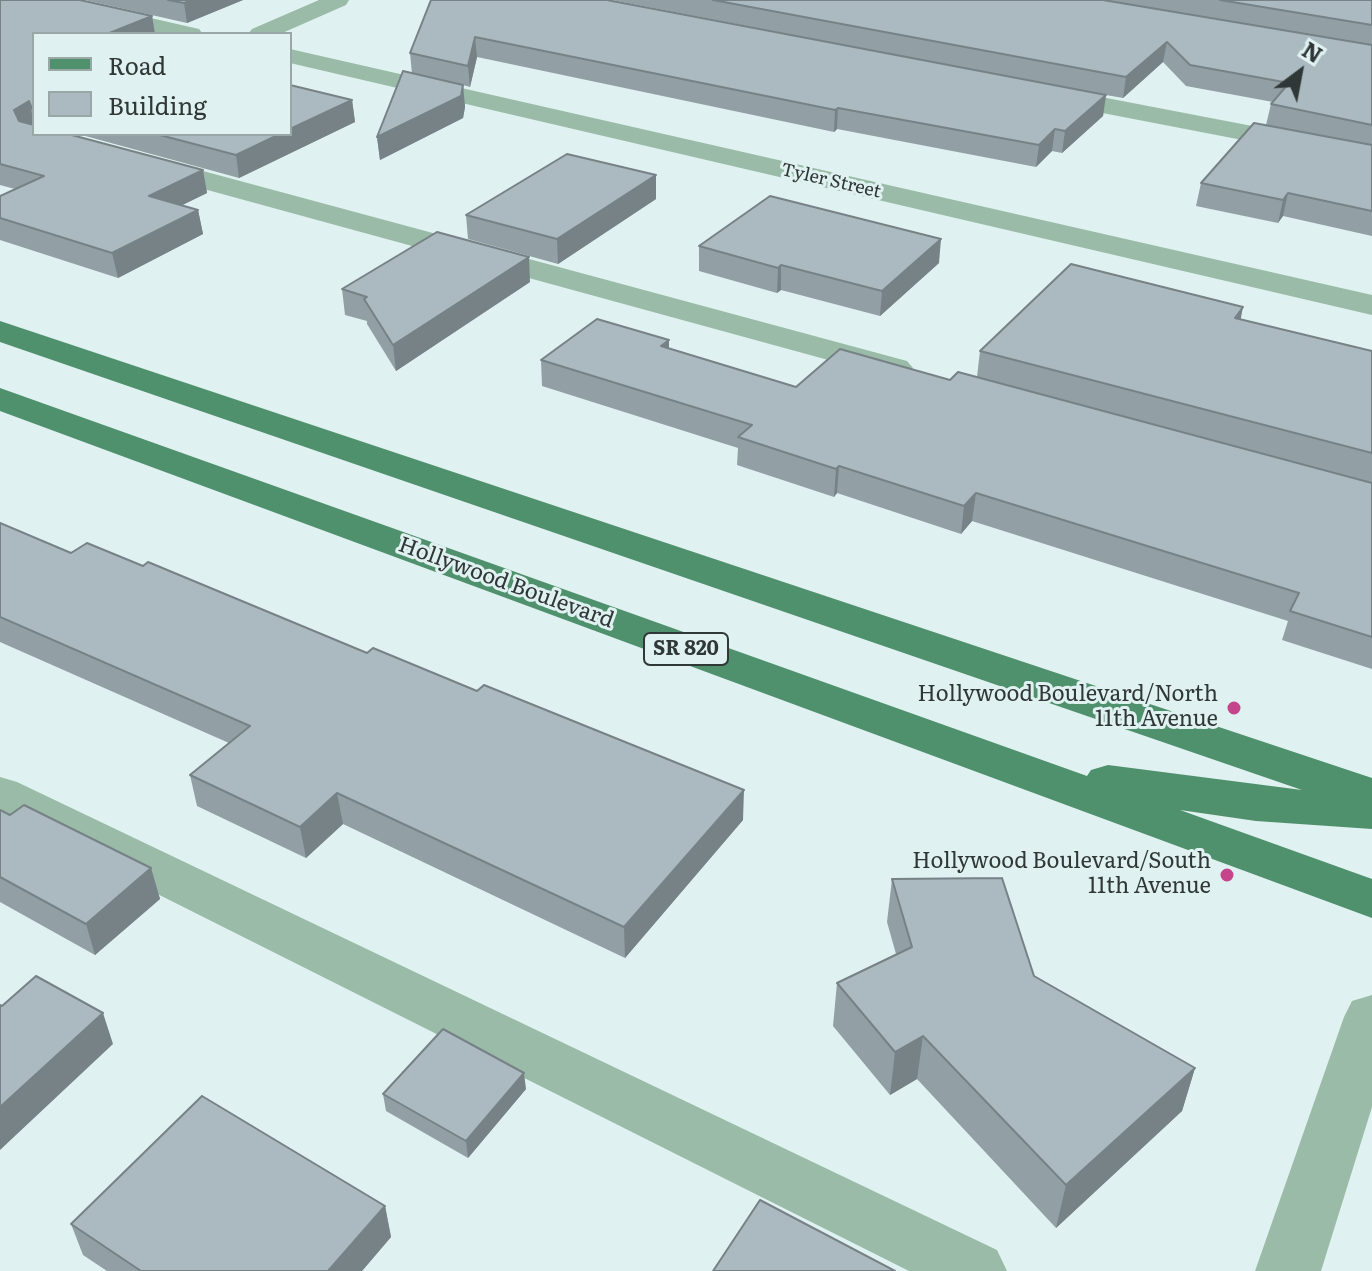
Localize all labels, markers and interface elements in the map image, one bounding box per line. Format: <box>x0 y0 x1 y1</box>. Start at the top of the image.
legend <box>32 32 292 136</box>
north arrow <box>1260 32 1340 112</box>
text: N <box>1296 32 1330 70</box>
text: Road <box>108 47 166 82</box>
text: Building <box>108 87 207 122</box>
street label: Tyler Street <box>779 159 883 203</box>
street label: Hollywood Boulevard <box>395 532 617 634</box>
road number: SR 820 <box>644 633 728 665</box>
place label: Hollywood Boulevard/North 11th Avenue <box>918 682 1218 734</box>
marker: Hollywood Boulevard/North 11th Avenue <box>1225 699 1243 717</box>
place label: Hollywood Boulevard/South 11th Avenue <box>912 849 1211 900</box>
marker: Hollywood Boulevard/South 11th Avenue <box>1218 866 1236 884</box>

